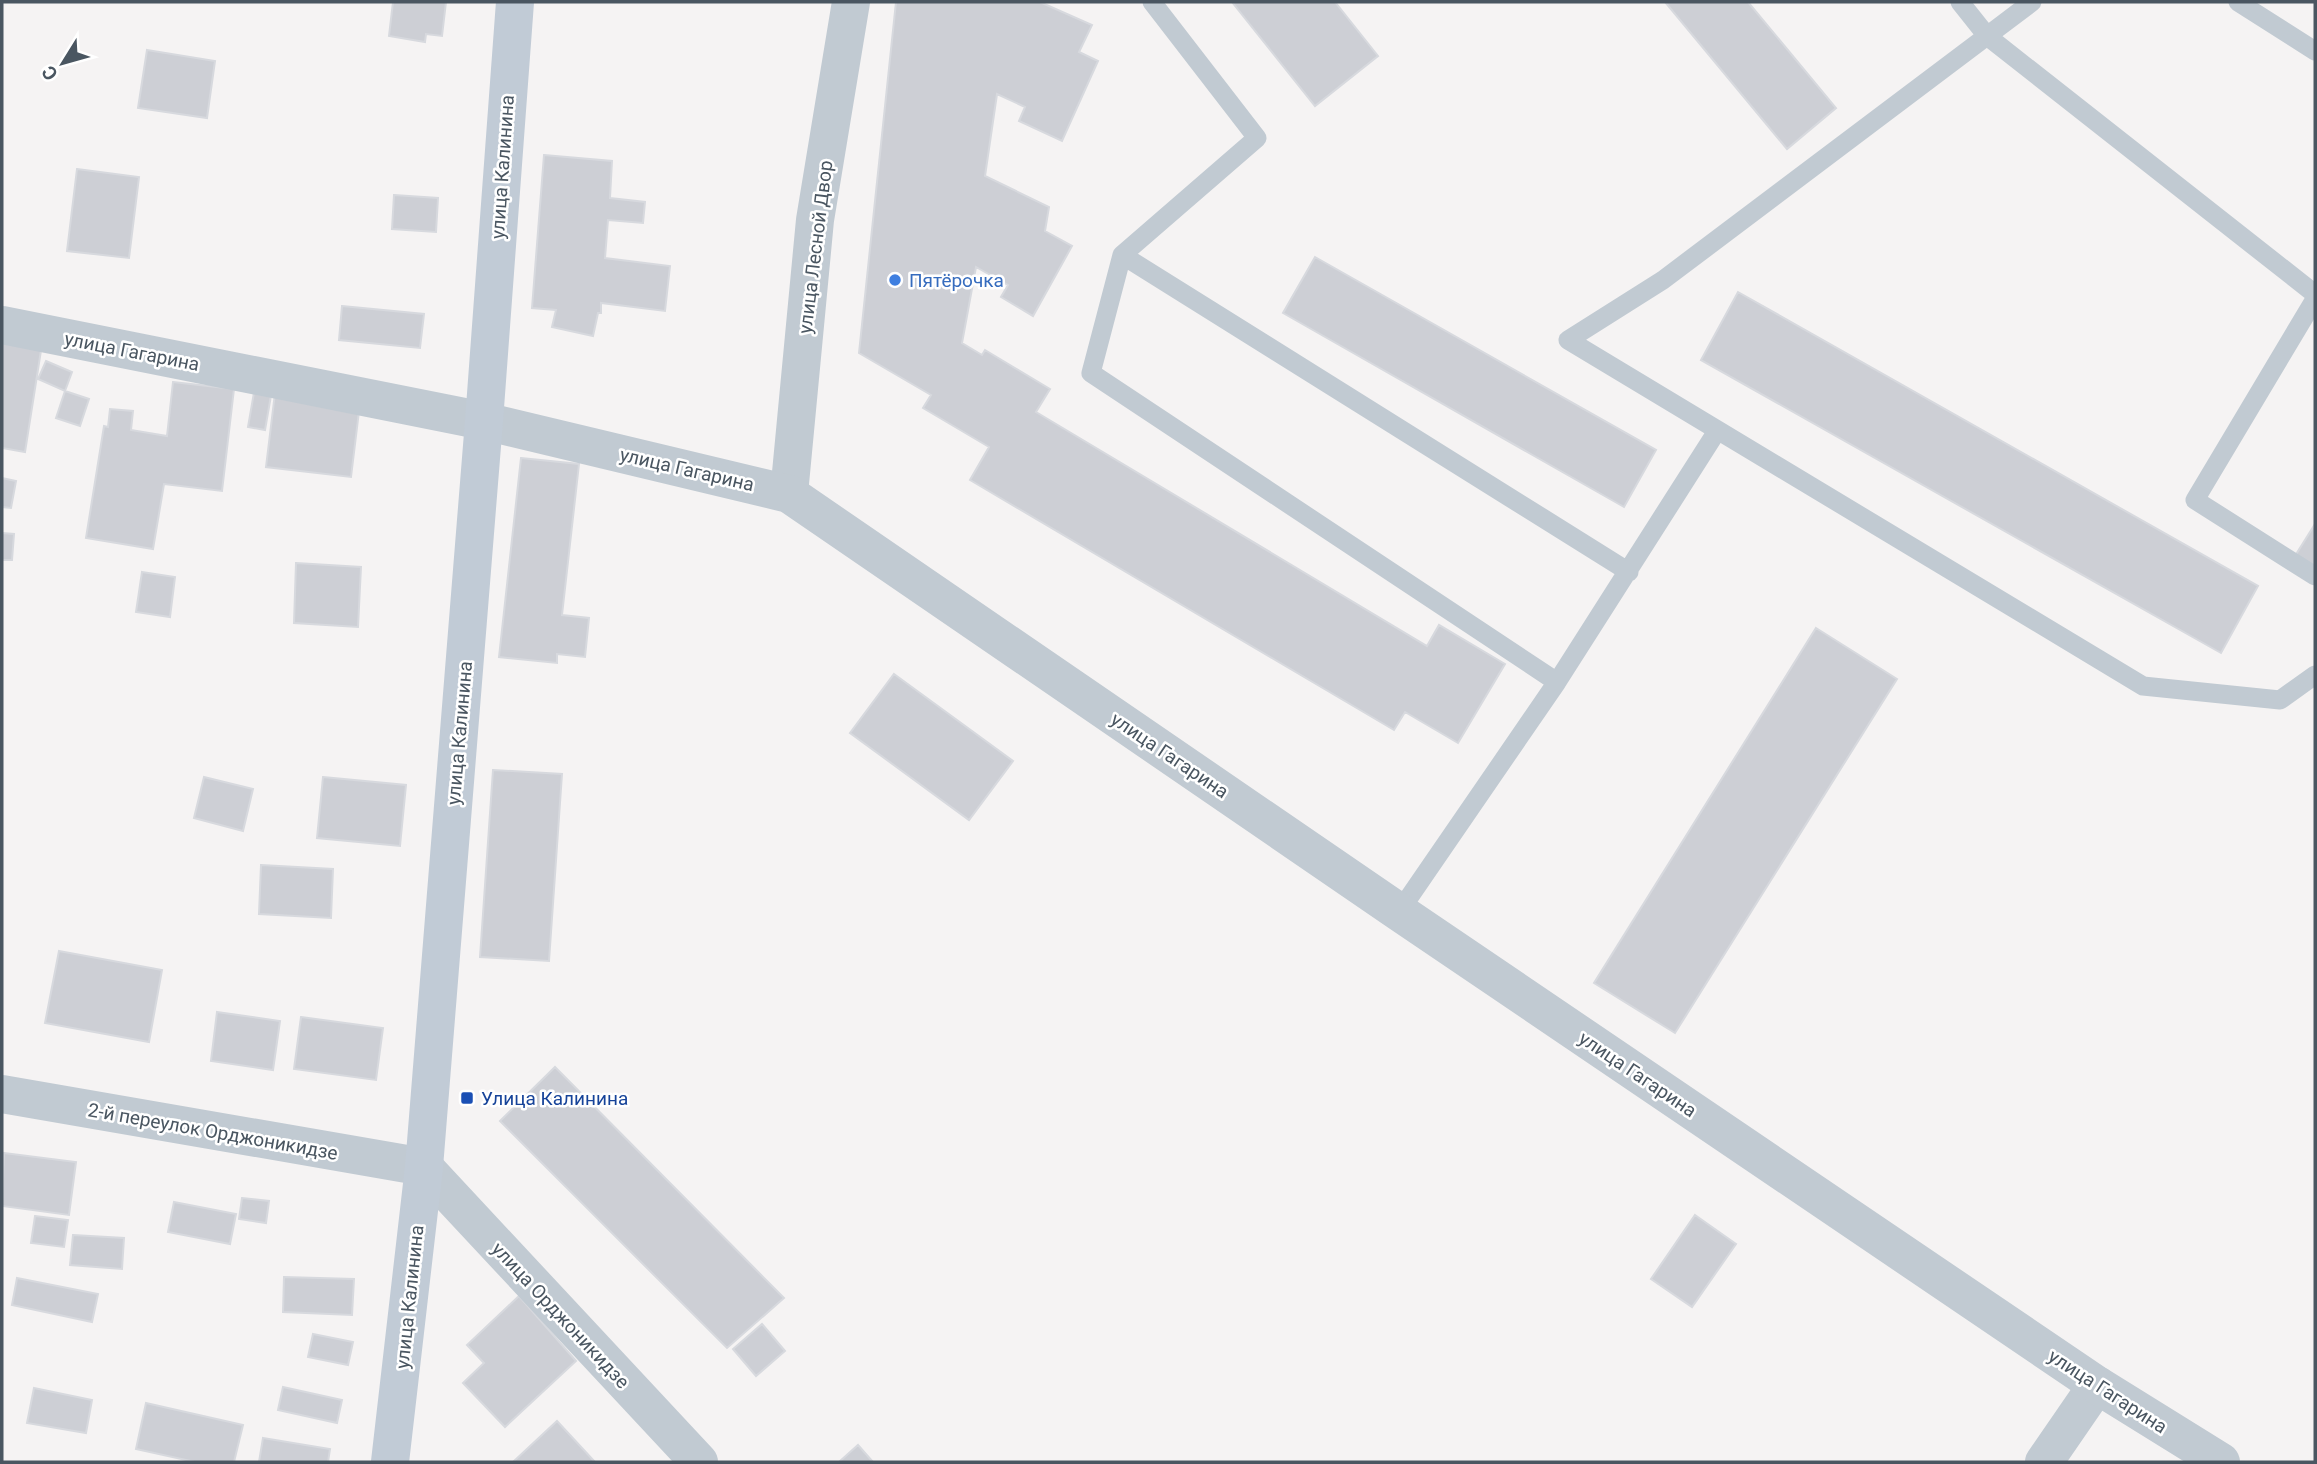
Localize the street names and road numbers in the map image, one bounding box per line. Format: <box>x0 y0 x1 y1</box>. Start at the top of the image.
street label: улица Калинина <box>486 94 519 240</box>
street label: улица Лесной Двор <box>793 159 838 335</box>
street label: улица Гагарина <box>62 327 201 376</box>
street label: улица Гагарина <box>618 443 756 496</box>
street label: улица Калинина <box>442 660 477 806</box>
street label: улица Гагарина <box>1106 708 1233 803</box>
street label: улица Гагарина <box>1574 1027 1701 1122</box>
street label: 2-й переулок Орджоникидзе <box>86 1098 340 1165</box>
street label: улица Калинина <box>391 1224 428 1370</box>
street label: улица Орджоникидзе <box>487 1237 634 1393</box>
street label: улица Гагарина <box>2044 1344 2171 1438</box>

